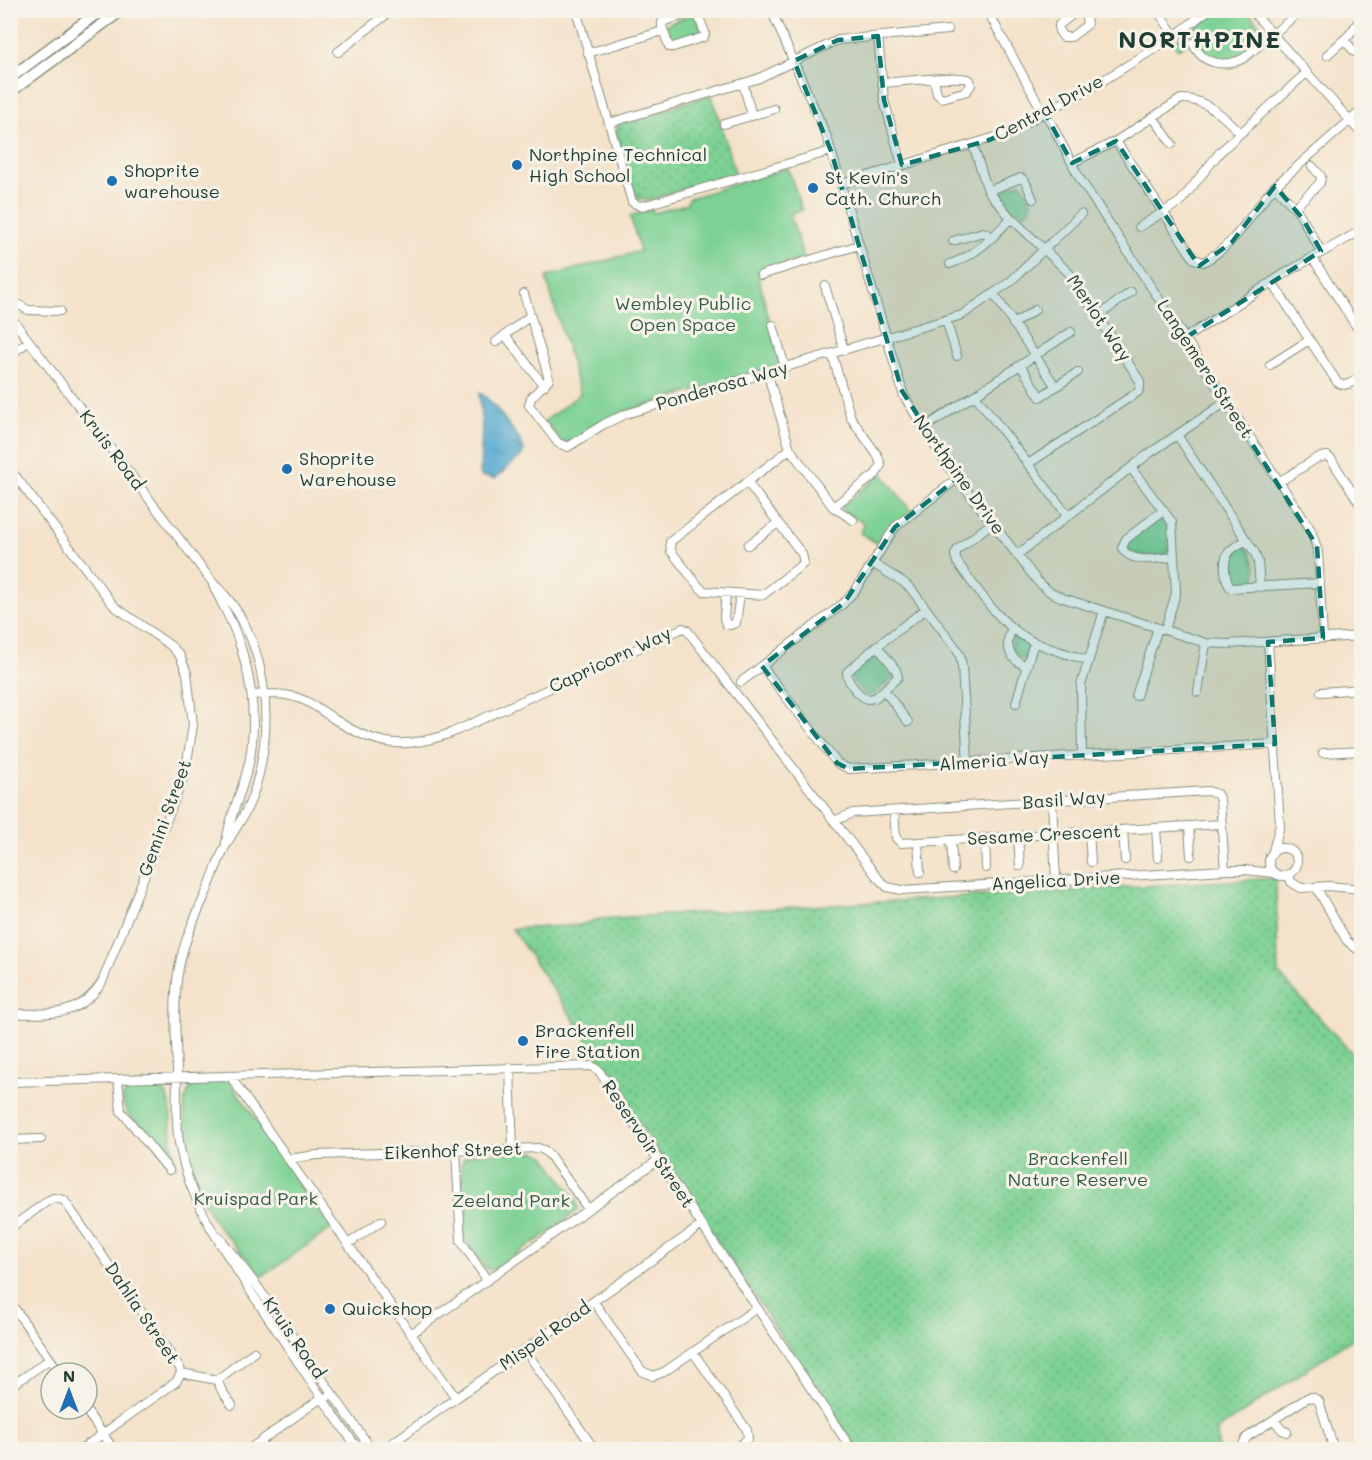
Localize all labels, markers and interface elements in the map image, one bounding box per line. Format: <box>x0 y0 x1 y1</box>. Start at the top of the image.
district label: NORTHPINE <box>1118 23 1282 54</box>
street label: Central Drive <box>990 68 1107 146</box>
place label: Northpine Technical High School <box>529 142 707 187</box>
place label: Shoprite warehouse <box>124 158 220 203</box>
marker: Northpine Technical High School <box>510 158 524 172</box>
place label: St Kevin's Cath. Church <box>825 165 941 210</box>
marker: Shoprite warehouse <box>105 174 119 188</box>
marker: St Kevin's Cath. Church <box>806 181 820 195</box>
street label: Merlot Way <box>1062 269 1138 366</box>
park label: Wembley Public Open Space <box>615 291 751 336</box>
street label: Langemere Street <box>1152 294 1260 442</box>
street label: Ponderosa Way <box>653 355 790 415</box>
street label: Kruis Road <box>75 404 151 494</box>
street label: Northpine Drive <box>908 410 1011 539</box>
place label: Shoprite Warehouse <box>299 446 397 491</box>
marker: Shoprite Warehouse <box>280 462 294 476</box>
street label: Capricorn Way <box>545 620 675 698</box>
street label: Almeria Way <box>938 744 1050 776</box>
street label: Gemini Street <box>132 756 196 879</box>
street label: Basil Way <box>1022 784 1106 814</box>
street label: Sesame Crescent <box>966 818 1121 850</box>
street label: Angelica Drive <box>991 865 1121 895</box>
place label: Brackenfell Fire Station <box>535 1018 640 1063</box>
marker: Brackenfell Fire Station <box>516 1034 530 1048</box>
street label: Reservoir Street <box>597 1075 701 1212</box>
street label: Eikenhof Street <box>384 1136 522 1164</box>
park label: Brackenfell Nature Reserve <box>1008 1146 1148 1191</box>
park label: Kruispad Park <box>194 1186 318 1210</box>
park label: Zeeland Park <box>452 1188 570 1212</box>
street label: Dahlia Street <box>100 1257 186 1368</box>
street label: Kruis Road <box>258 1292 332 1383</box>
street label: Mispel Road <box>494 1295 595 1375</box>
place label: Quickshop <box>342 1296 432 1320</box>
marker: Quickshop <box>323 1302 337 1316</box>
north arrow <box>39 1361 99 1421</box>
text: N <box>63 1365 75 1386</box>

